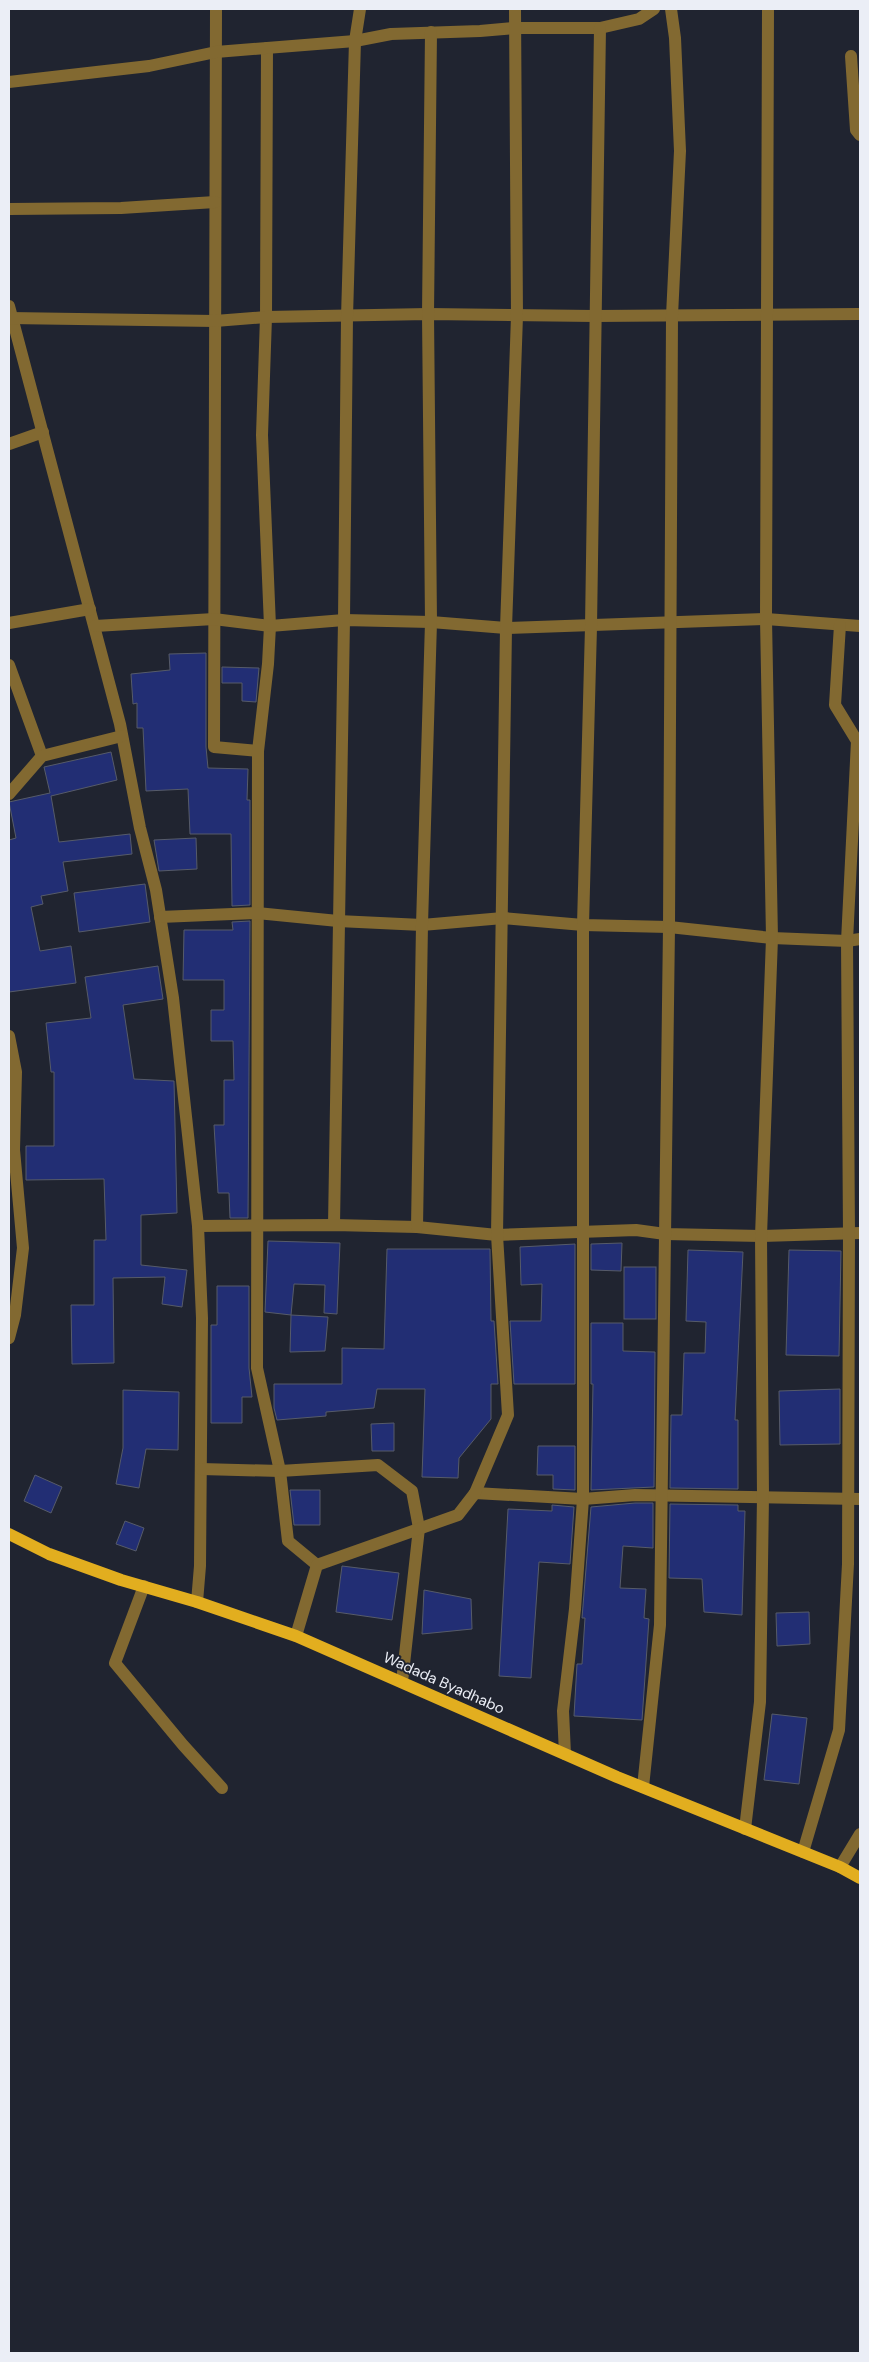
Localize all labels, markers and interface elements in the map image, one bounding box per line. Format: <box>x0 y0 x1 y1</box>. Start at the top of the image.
street label: Wadada Byadhabo <box>380 1647 508 1719</box>

